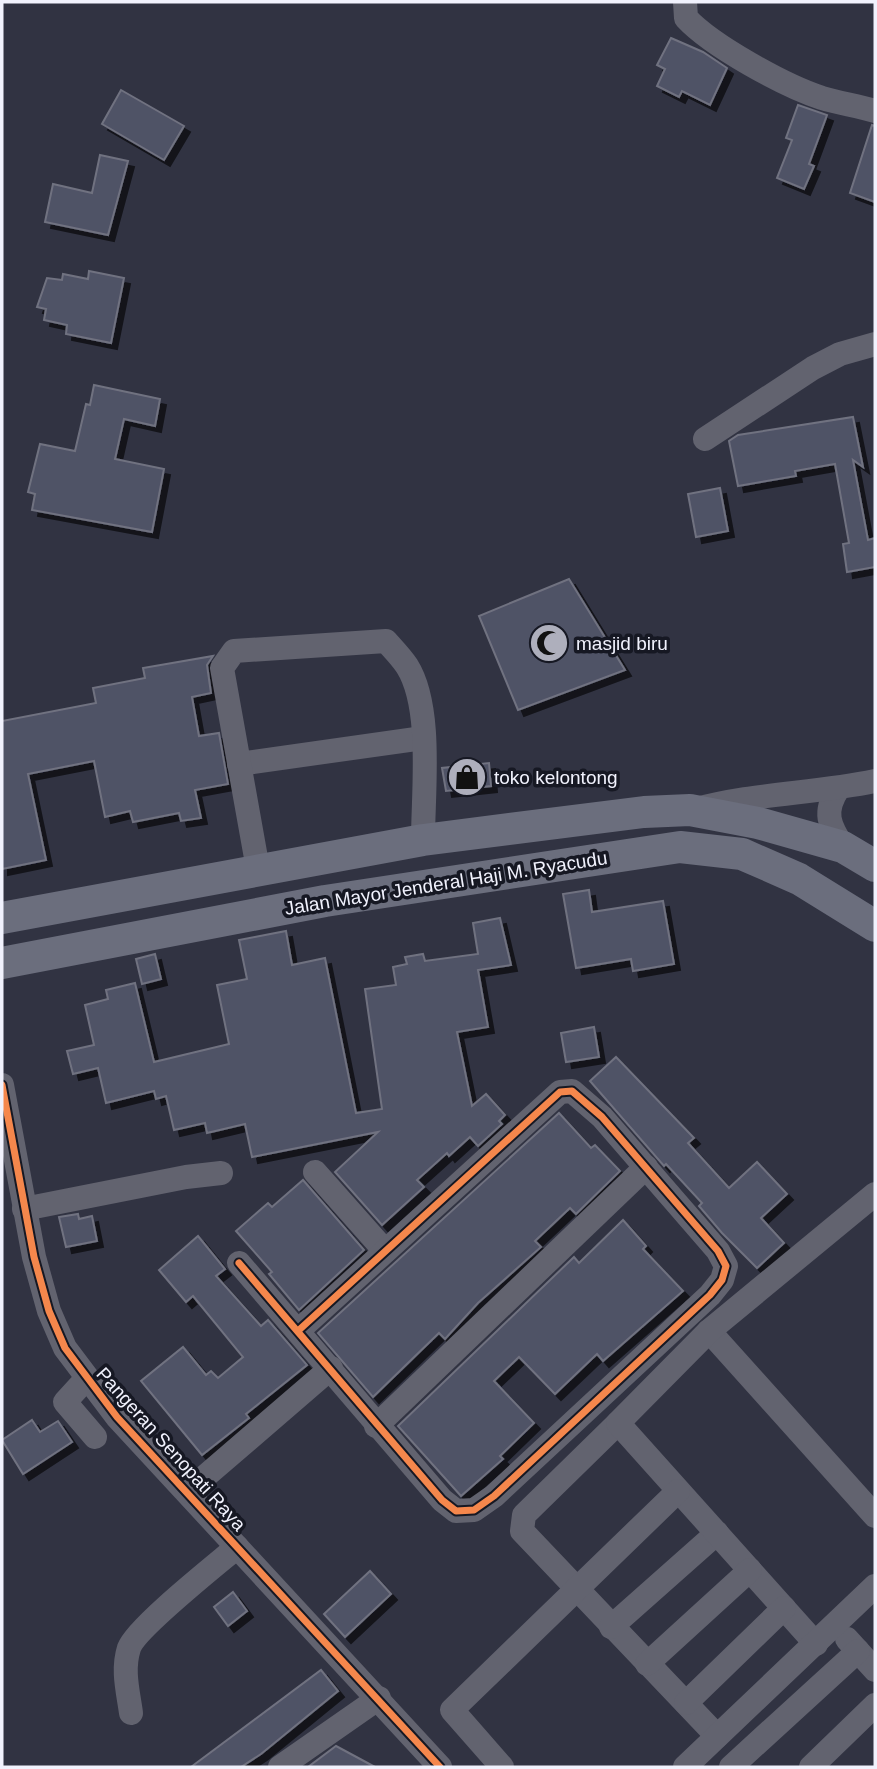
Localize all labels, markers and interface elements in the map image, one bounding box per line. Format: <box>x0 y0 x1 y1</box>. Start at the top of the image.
mosque icon: masjid biru <box>528 622 570 664</box>
place label: masjid biru <box>576 633 668 654</box>
shop icon: toko kelontong <box>446 756 488 798</box>
place label: toko kelontong <box>494 767 618 788</box>
street label: Jalan Mayor Jenderal Haji M. Ryacudu <box>283 847 609 919</box>
street label: Pangeran Senopati Raya <box>92 1363 250 1535</box>

